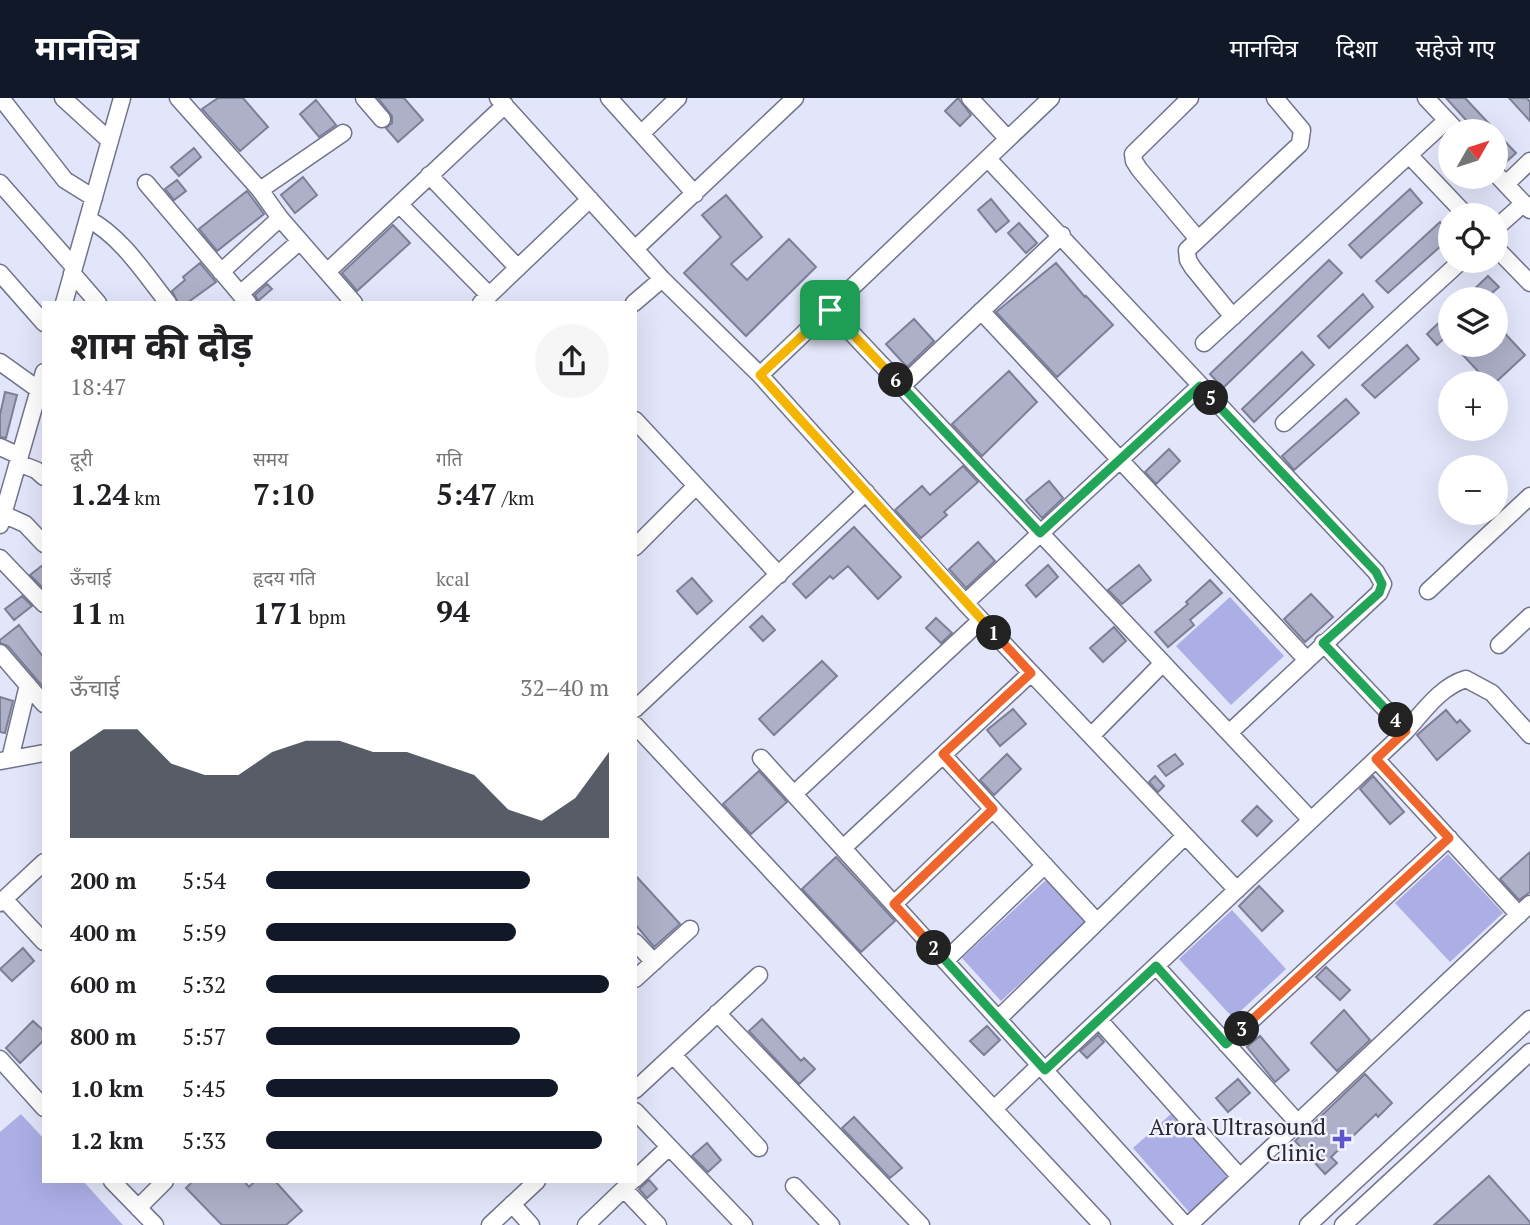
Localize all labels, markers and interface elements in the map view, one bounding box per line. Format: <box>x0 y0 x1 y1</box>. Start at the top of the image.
text: मानचित्र <box>35 26 139 69</box>
text: मानचित्र <box>1230 32 1298 64</box>
text: दिशा <box>1336 32 1378 64</box>
text: सहेजे गए <box>1416 32 1495 64</box>
north arrow <box>1438 119 1508 189</box>
map controls <box>1438 119 1508 525</box>
button: locate <box>1438 203 1508 273</box>
pin <box>800 280 860 340</box>
button: layers <box>1438 287 1508 357</box>
icon: arrive <box>811 291 849 329</box>
text: शाम की दौड़ <box>70 320 252 370</box>
button: share <box>535 324 609 398</box>
pin: 6 <box>878 362 914 398</box>
text: 6 <box>890 367 901 392</box>
text: 18:47 <box>70 371 127 402</box>
button: + <box>1438 371 1508 441</box>
pin: 5 <box>1194 380 1228 416</box>
text: 5 <box>1205 385 1216 410</box>
text: दूरी <box>70 446 93 471</box>
text: समय <box>253 446 288 471</box>
text: गति <box>436 446 462 471</box>
button: − <box>1438 455 1508 525</box>
text: 1.24 <box>70 474 130 514</box>
text: 7:10 <box>253 474 314 514</box>
text: 5:47 <box>436 474 497 514</box>
text: km <box>130 485 161 510</box>
text: /km <box>497 485 535 510</box>
text: ऊँचाई <box>70 565 111 590</box>
text: हृदय गति <box>253 565 316 590</box>
text: kcal <box>436 566 470 591</box>
text: 94 <box>436 591 470 631</box>
text: 11 <box>70 593 104 633</box>
text: 171 <box>253 593 304 633</box>
text: m <box>104 604 125 629</box>
text: bpm <box>304 604 346 629</box>
pin: 1 <box>976 616 1012 650</box>
text: 1 <box>988 620 999 645</box>
text: ऊँचाई <box>70 672 120 703</box>
text: 32–40 m <box>520 672 609 703</box>
pin: 4 <box>1378 702 1414 738</box>
text: 4 <box>1390 707 1401 732</box>
text: 200 m <box>70 865 136 896</box>
text: 5:54 <box>182 865 226 896</box>
text: 400 m <box>70 917 136 948</box>
text: 5:59 <box>182 917 226 948</box>
pin: 2 <box>916 930 951 966</box>
text: 2 <box>928 935 939 960</box>
text: 600 m <box>70 969 136 1000</box>
text: 5:32 <box>182 969 226 1000</box>
pin: 3 <box>1224 1012 1260 1046</box>
text: 3 <box>1236 1016 1247 1041</box>
text: 800 m <box>70 1021 136 1052</box>
text: 5:57 <box>182 1021 226 1052</box>
text: 1.0 km <box>70 1073 144 1104</box>
text: 5:45 <box>182 1073 226 1104</box>
place label: Arora Ultrasound Clinic <box>1149 1111 1326 1168</box>
text: 1.2 km <box>70 1125 144 1156</box>
text: 5:33 <box>182 1125 226 1156</box>
marker: Arora Ultrasound Clinic <box>1332 1129 1352 1149</box>

